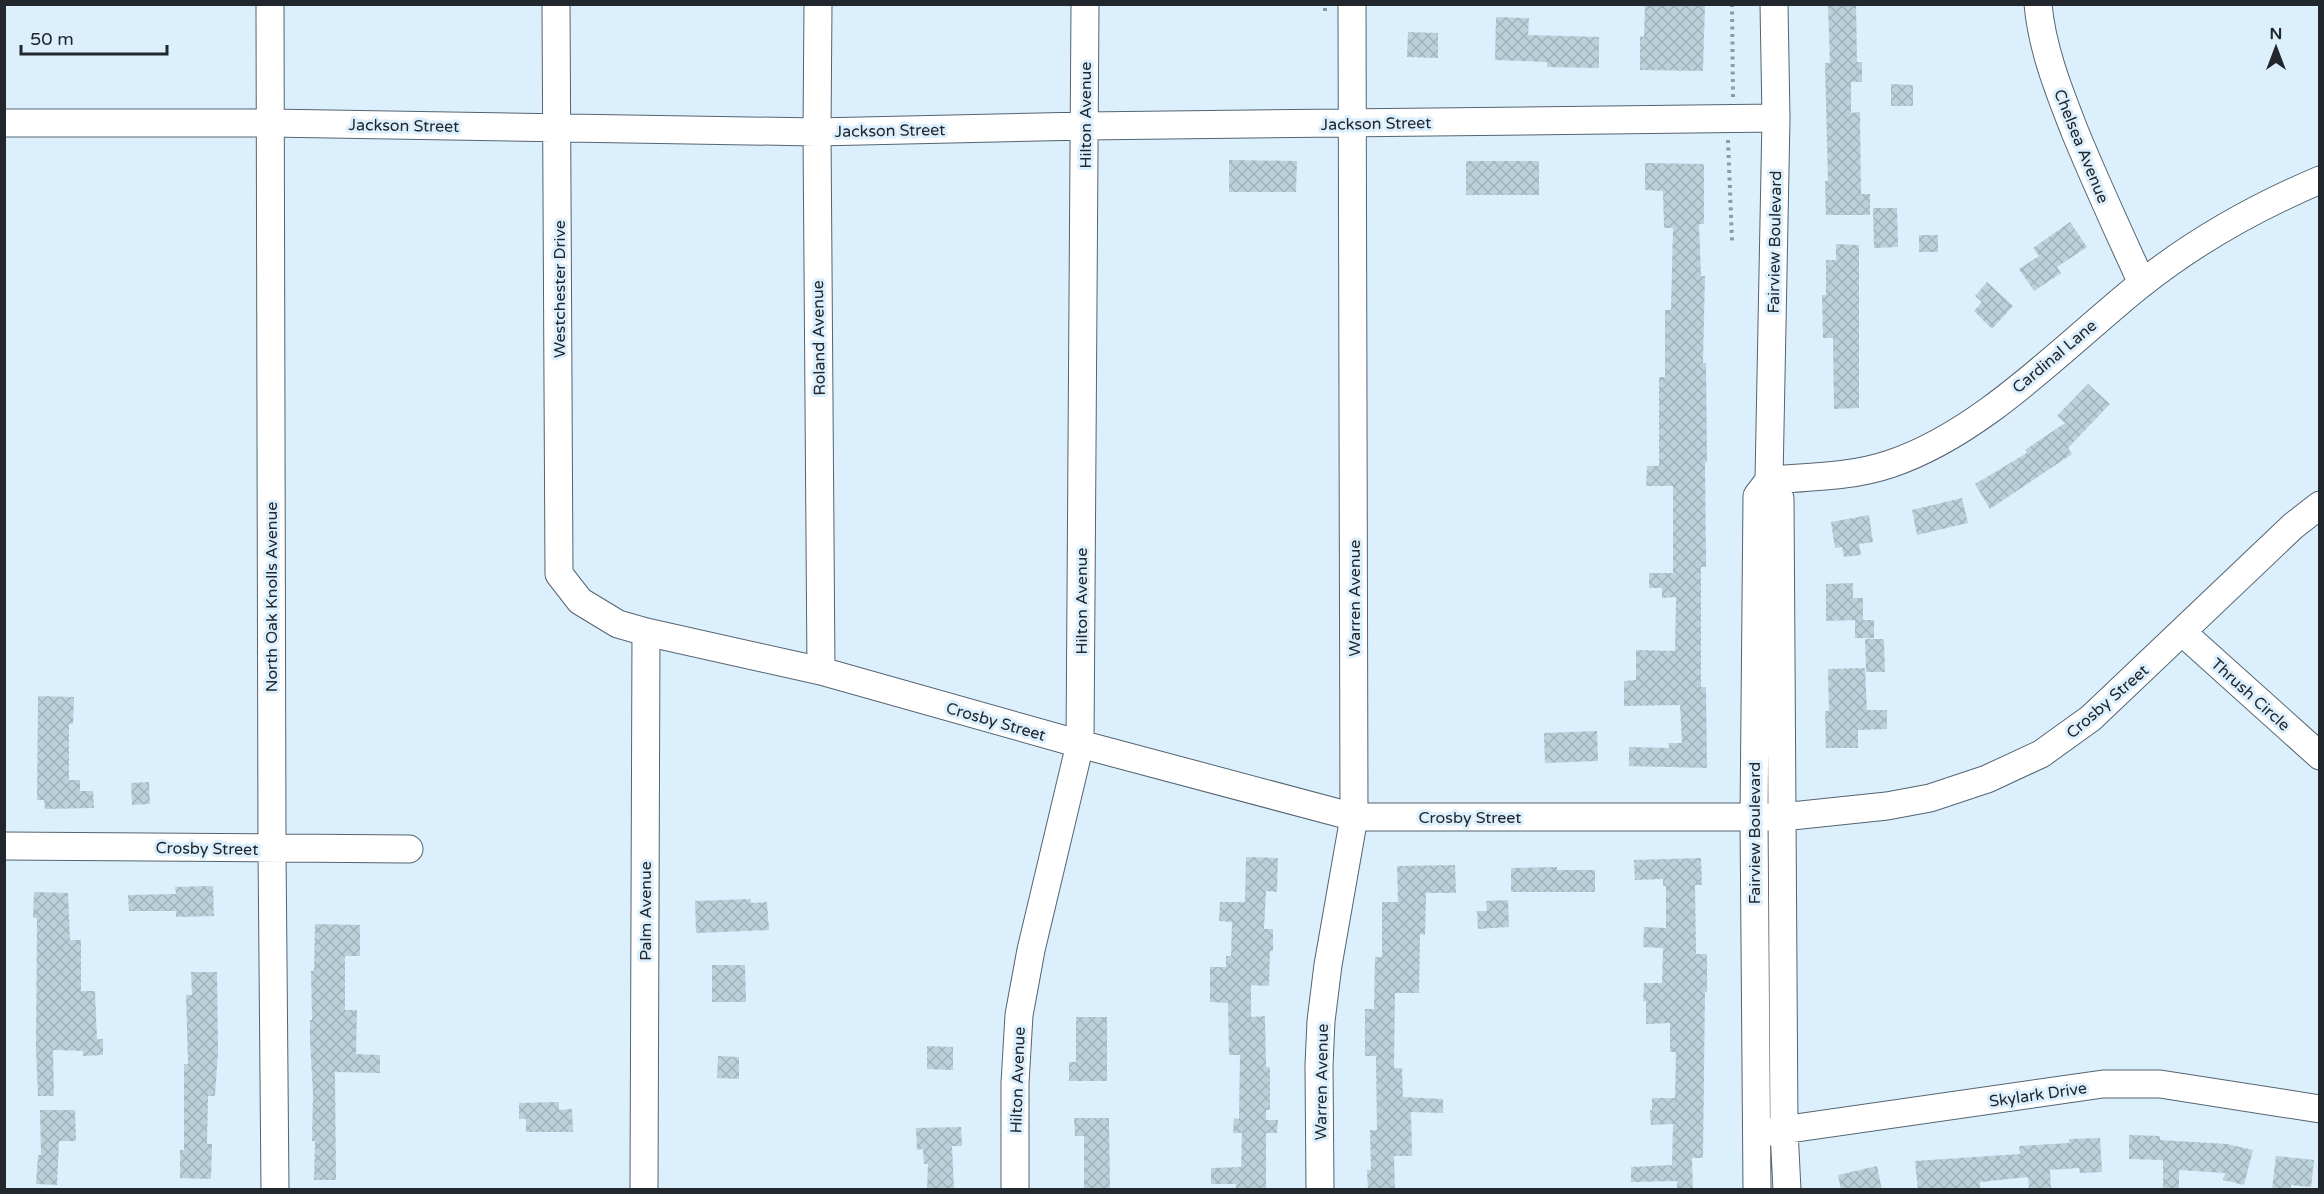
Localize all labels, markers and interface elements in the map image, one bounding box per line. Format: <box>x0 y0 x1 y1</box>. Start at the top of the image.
scale bar <box>21 18 166 56</box>
north arrow <box>2246 18 2306 78</box>
text: N <box>2270 24 2282 44</box>
text: 50 m <box>30 28 74 50</box>
street label: Hilton Avenue <box>1076 62 1096 168</box>
street label: Chelsea Avenue <box>2049 87 2113 206</box>
street label: Jackson Street <box>1321 113 1432 135</box>
street label: Jackson Street <box>348 115 459 137</box>
street label: Jackson Street <box>835 120 946 142</box>
street label: Fairview Boulevard <box>1764 171 1786 314</box>
street label: Westchester Drive <box>550 220 570 358</box>
street label: Roland Avenue <box>808 280 830 396</box>
street label: Cardinal Lane <box>2008 316 2101 398</box>
street label: North Oak Knolls Avenue <box>262 502 282 692</box>
street label: Warren Avenue <box>1345 540 1365 656</box>
street label: Hilton Avenue <box>1072 548 1092 654</box>
street label: Thrush Circle <box>2207 654 2294 735</box>
street label: Crosby Street <box>2062 660 2153 743</box>
street label: Crosby Street <box>944 698 1048 746</box>
street label: Fairview Boulevard <box>1745 762 1765 904</box>
street label: Crosby Street <box>1419 808 1521 828</box>
street label: Crosby Street <box>155 838 259 860</box>
street label: Palm Avenue <box>636 861 656 961</box>
street label: Warren Avenue <box>1311 1023 1333 1141</box>
street label: Hilton Avenue <box>1006 1026 1030 1134</box>
street label: Skylark Drive <box>1988 1078 2088 1112</box>

